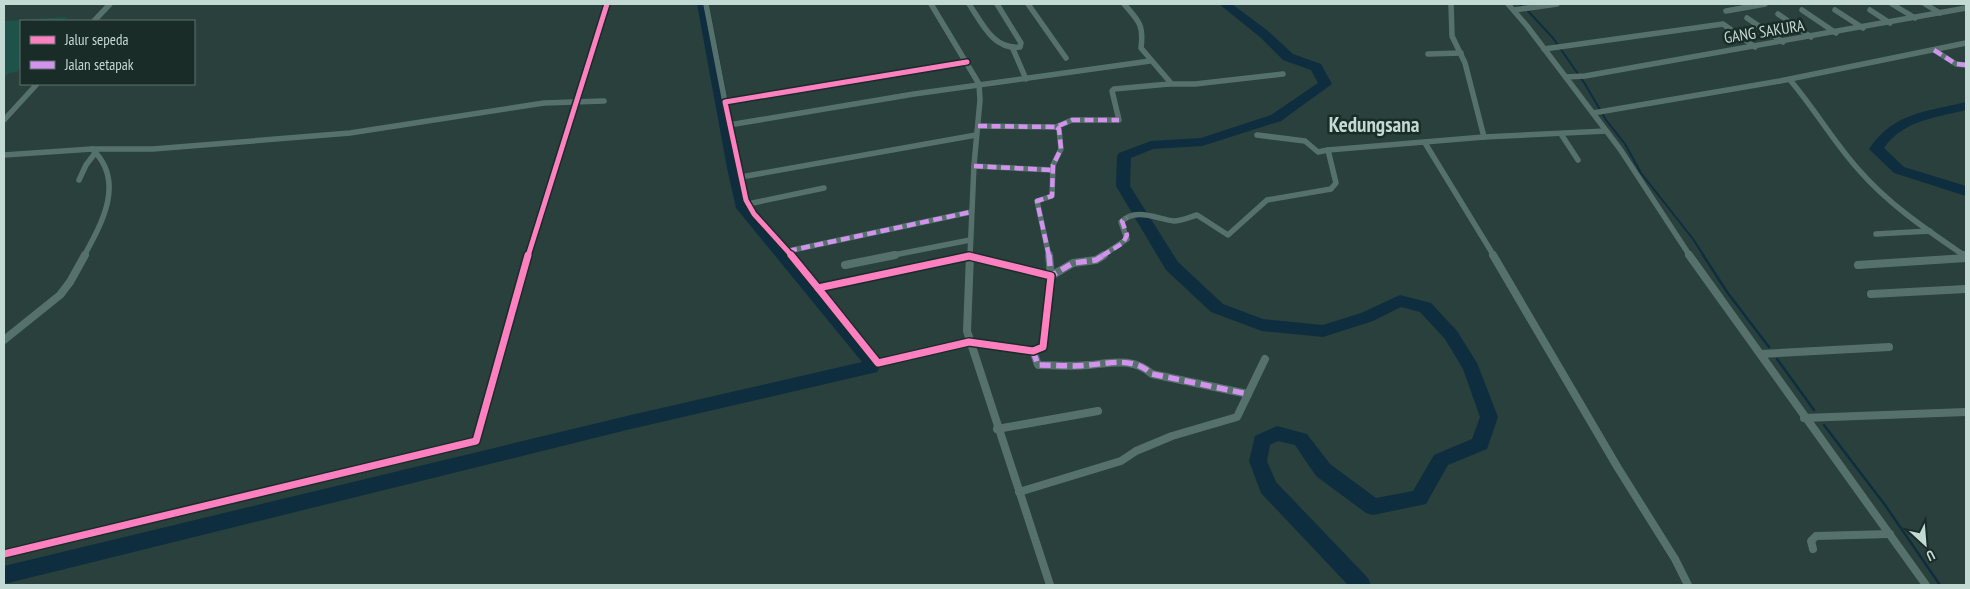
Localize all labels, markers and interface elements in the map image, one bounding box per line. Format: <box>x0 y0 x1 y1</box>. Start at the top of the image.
street label: GANG SAKURA <box>1723 15 1806 47</box>
legend <box>20 20 195 85</box>
text: Jalur sepeda <box>64 30 128 49</box>
text: Jalan setapak <box>64 55 134 74</box>
district label: Kedungsana <box>1329 111 1420 138</box>
north arrow <box>1900 519 1950 569</box>
text: U <box>1924 546 1938 565</box>

